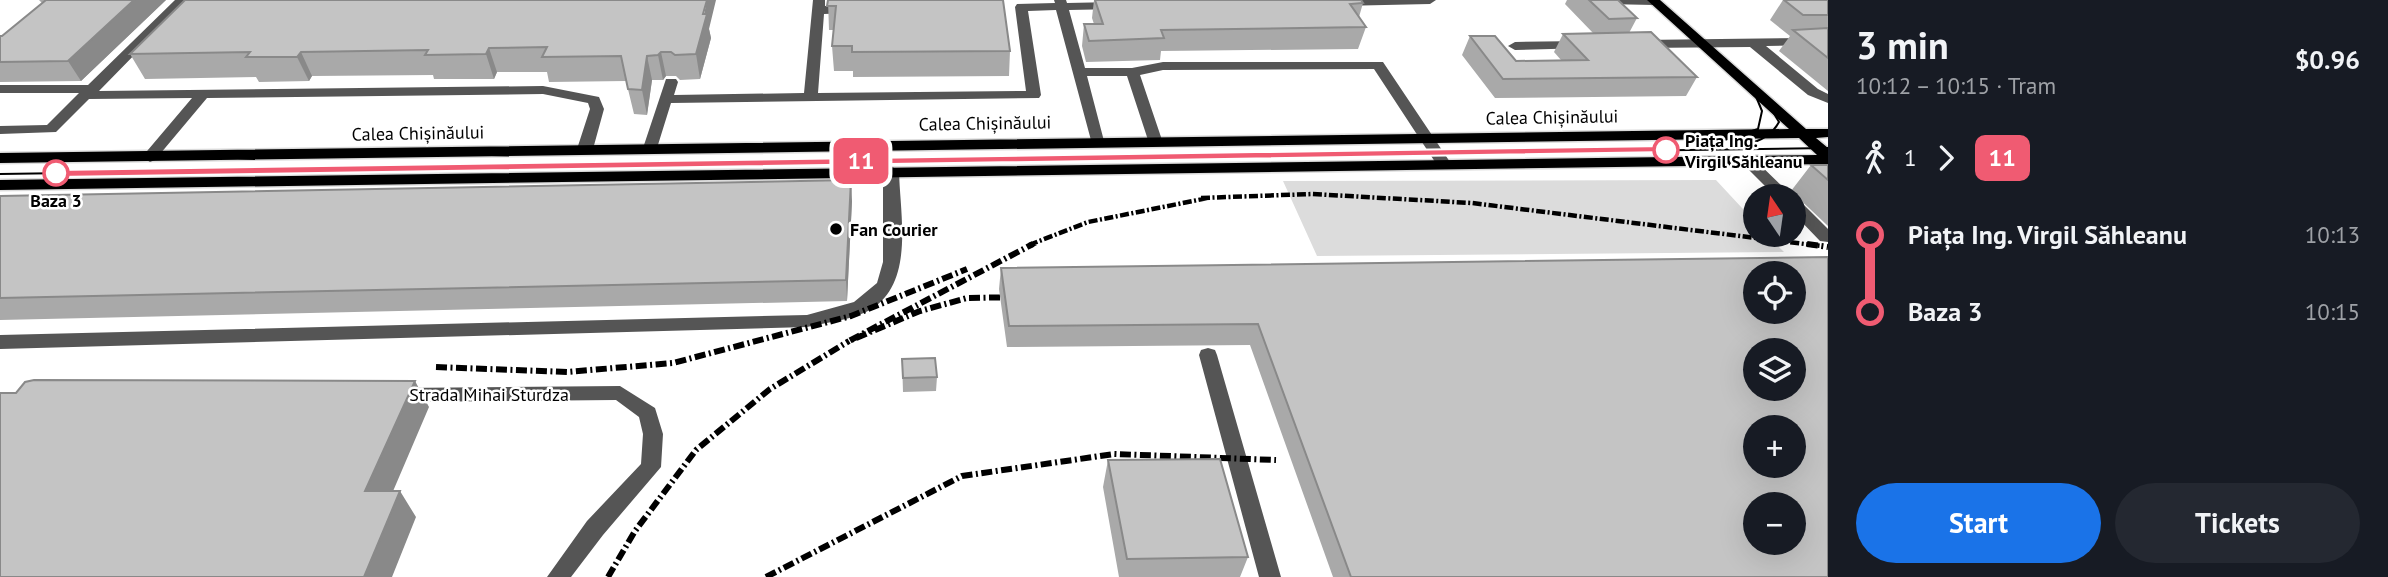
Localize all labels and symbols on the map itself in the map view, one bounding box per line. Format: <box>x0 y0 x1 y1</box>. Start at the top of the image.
street label: Calea Chișinăului <box>1485 104 1619 130</box>
street label: Calea Chișinăului <box>918 110 1052 136</box>
street label: Calea Chișinăului <box>351 120 485 146</box>
place label: Piața Ing. Virgil Săhleanu <box>1684 129 1802 173</box>
marker: Piața Ing. Virgil Săhleanu <box>1653 137 1679 163</box>
line badge: 11 <box>830 138 892 184</box>
marker: Baza 3 <box>43 160 69 186</box>
north arrow <box>1743 184 1806 247</box>
place label: Baza 3 <box>30 189 82 212</box>
place label: Fan Courier <box>850 218 938 241</box>
marker: Fan Courier <box>828 221 844 237</box>
street label: Strada Mihai Sturdza <box>409 383 569 406</box>

